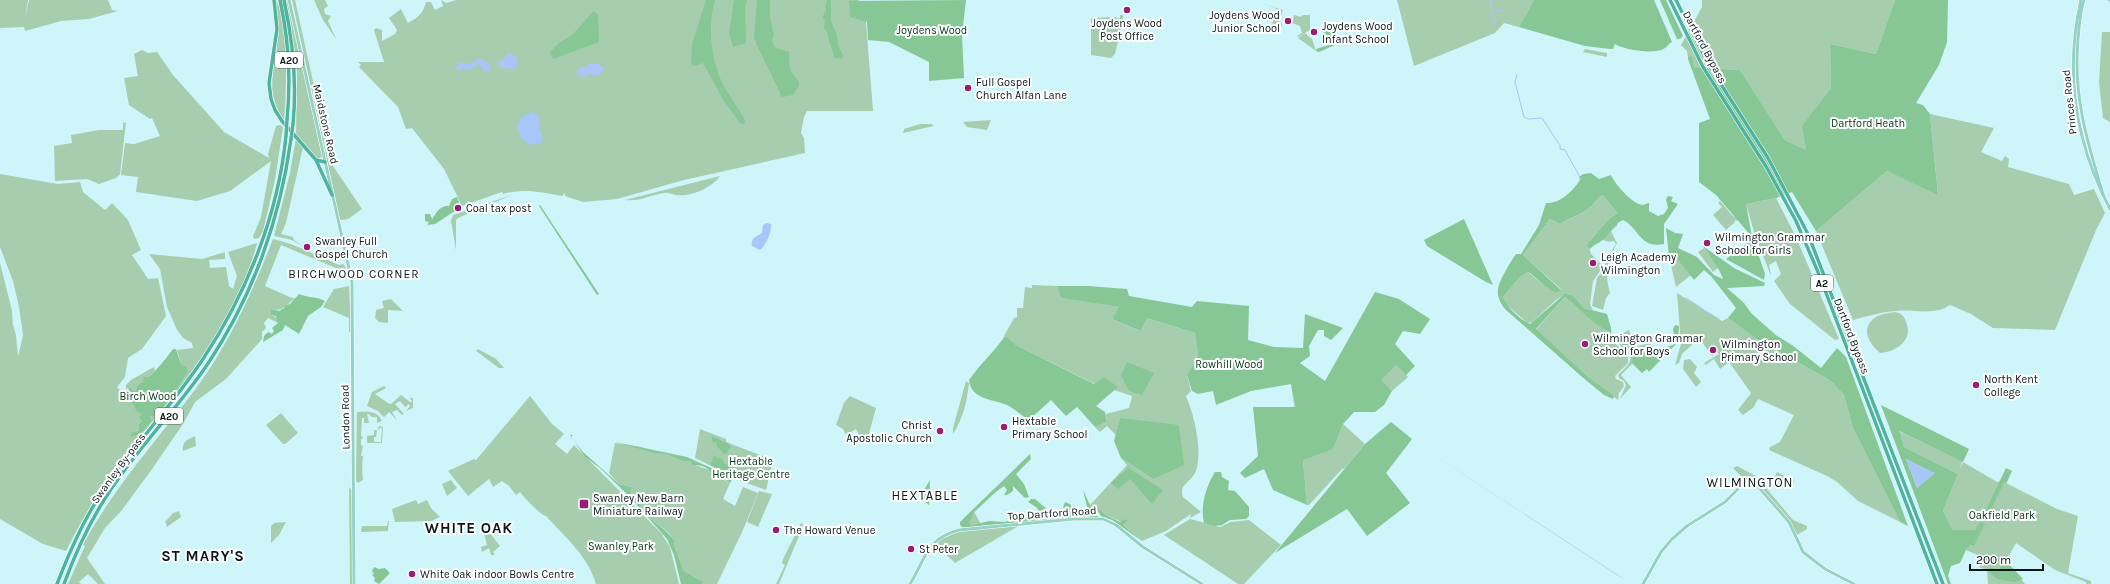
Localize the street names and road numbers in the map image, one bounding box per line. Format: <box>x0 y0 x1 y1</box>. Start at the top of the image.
street label: Dartford Bypass <box>1680 9 1729 86</box>
road number: A20 <box>275 52 303 68</box>
street label: Princes Road <box>2060 69 2079 135</box>
street label: Maidstone Road <box>310 83 341 165</box>
road number: A2 <box>1811 275 1833 291</box>
street label: Dartford Bypass <box>1831 296 1872 376</box>
street label: London Road <box>338 384 353 450</box>
road number: A20 <box>155 408 183 424</box>
street label: Swanley By-pass <box>89 430 148 506</box>
street label: Top Dartford Road <box>1007 504 1097 523</box>

